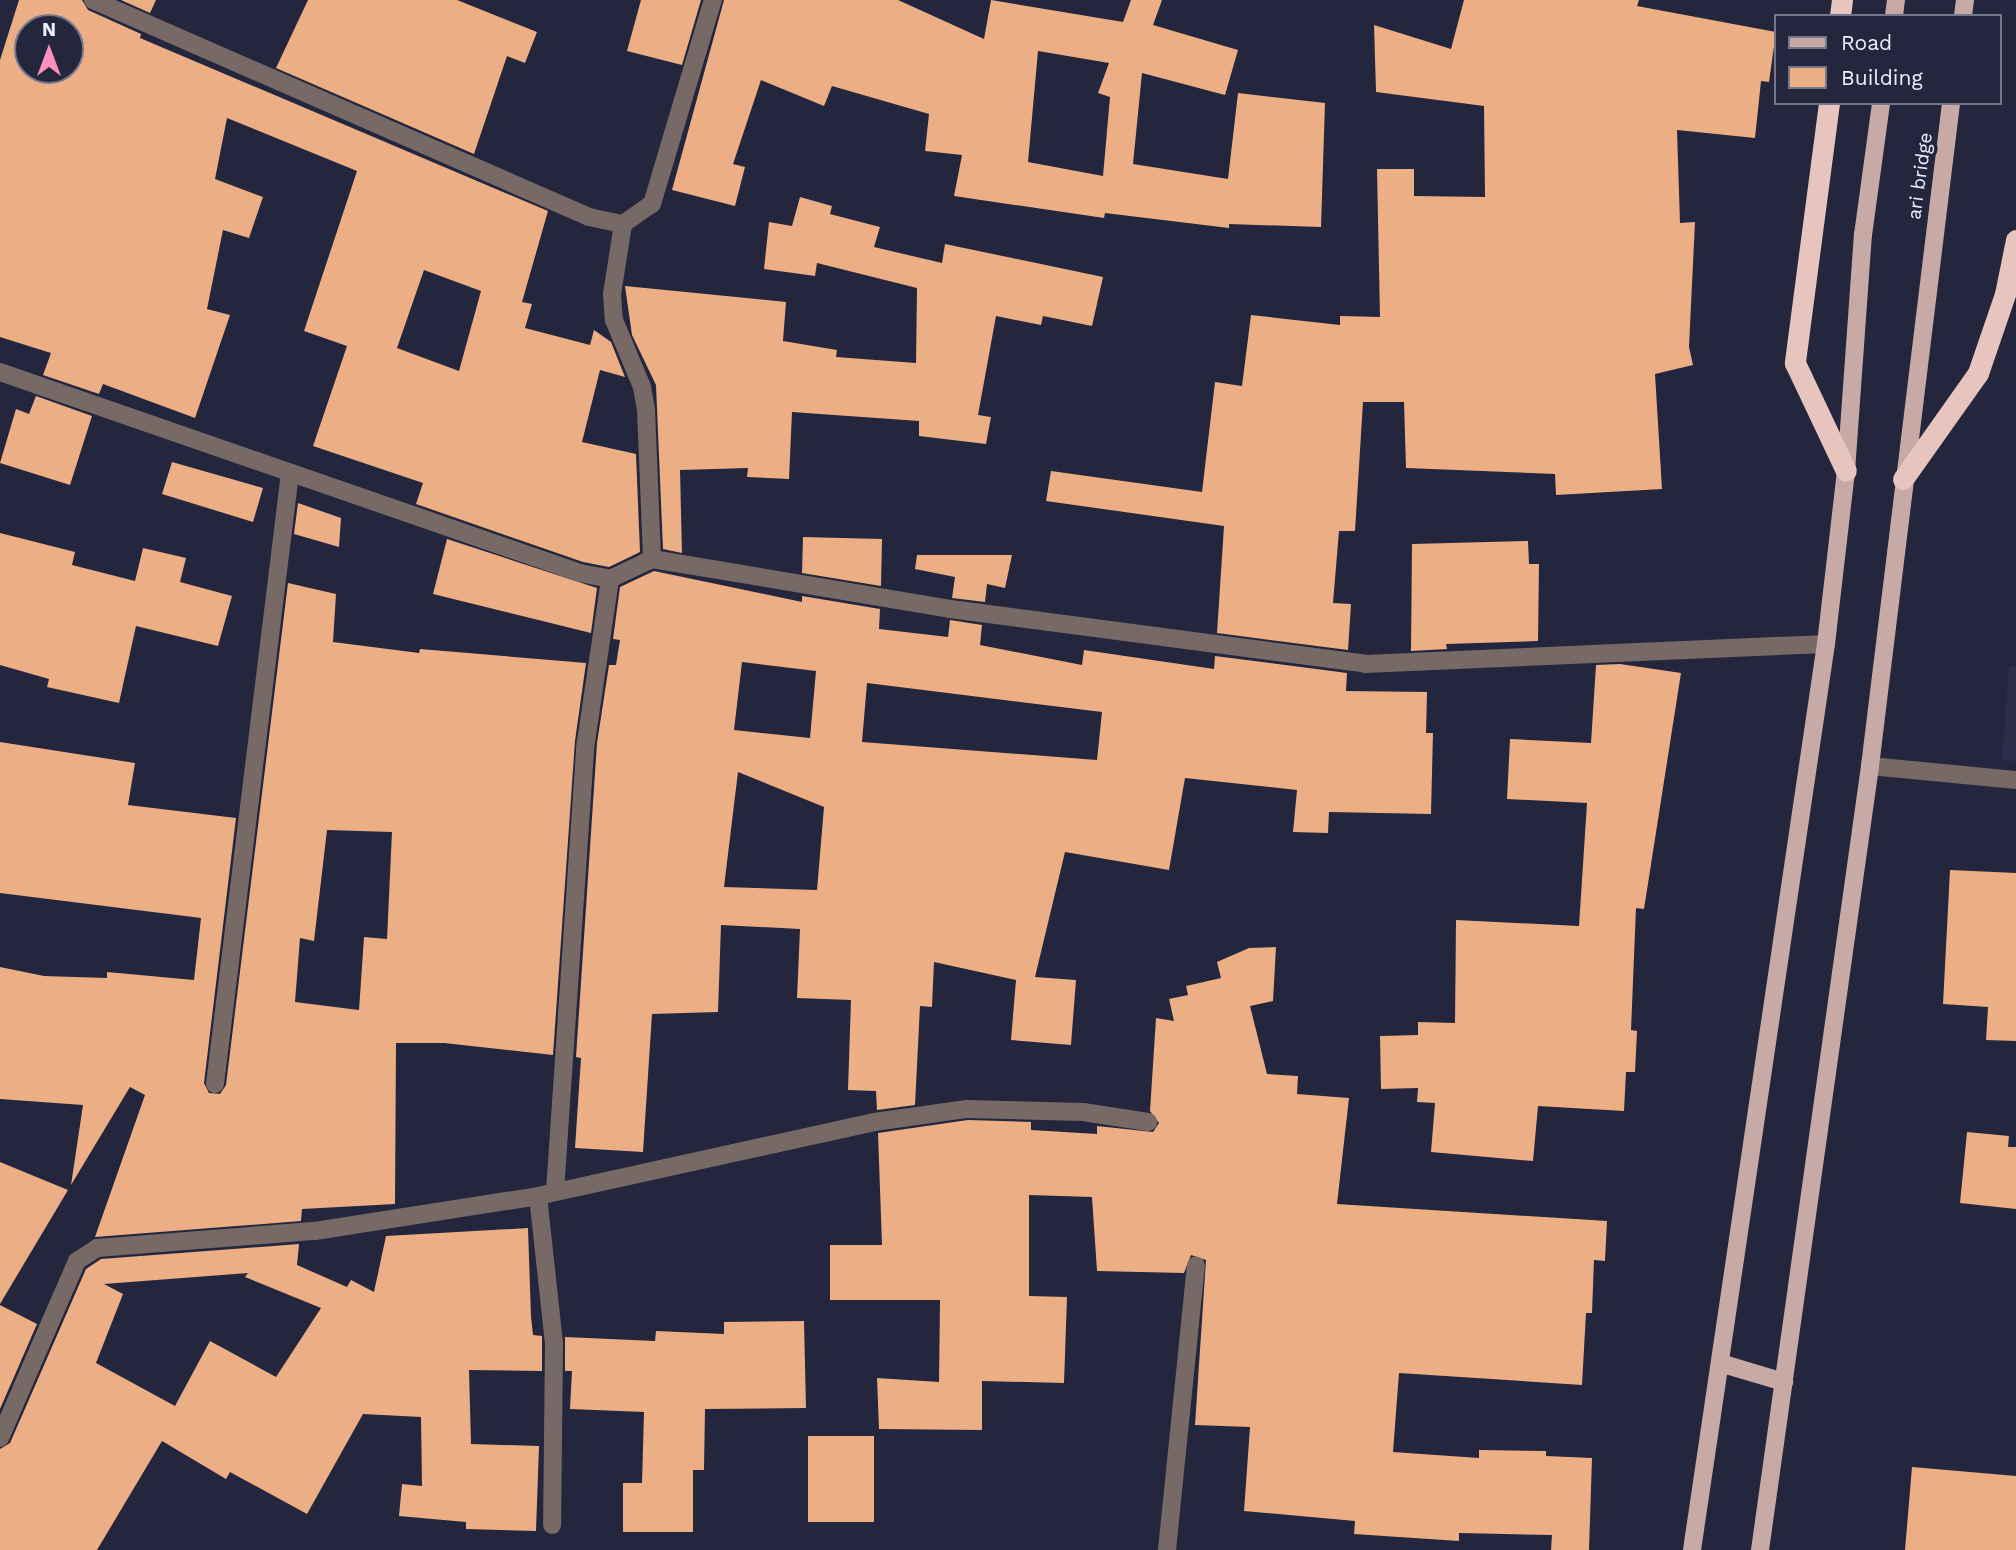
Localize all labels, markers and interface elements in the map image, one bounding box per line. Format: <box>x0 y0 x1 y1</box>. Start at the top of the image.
north arrow <box>14 14 84 84</box>
legend <box>1774 14 2002 105</box>
text: N <box>42 18 56 41</box>
text: Road <box>1841 30 1892 55</box>
text: Building <box>1841 65 1923 90</box>
street label: ari bridge <box>1903 131 1937 221</box>

